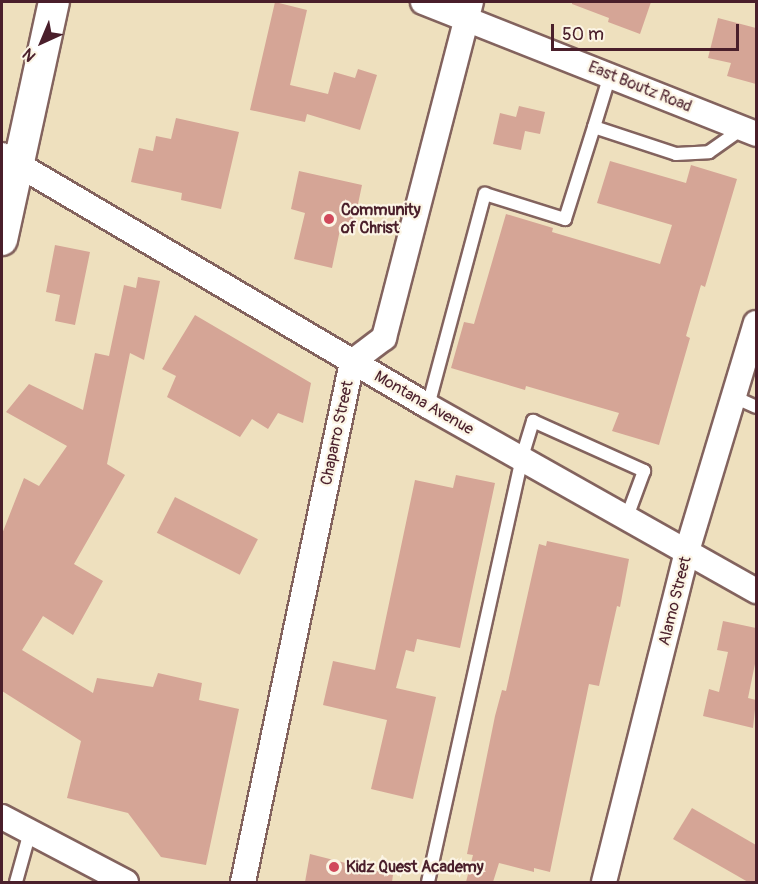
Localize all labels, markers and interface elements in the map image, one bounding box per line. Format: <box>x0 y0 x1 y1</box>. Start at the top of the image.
north arrow <box>12 12 72 72</box>
scale bar <box>554 12 742 50</box>
text: 50 m <box>562 23 604 46</box>
text: N <box>19 44 40 66</box>
street label: East Boutz Road <box>585 58 695 116</box>
place label: Community of Christ <box>341 200 421 238</box>
marker: Community of Christ <box>322 212 336 226</box>
street label: Montana Avenue <box>371 367 477 439</box>
street label: Chaparro Street <box>317 379 357 487</box>
street label: Alamo Street <box>655 554 695 648</box>
place label: Kidz Quest Academy <box>346 857 484 877</box>
marker: Kidz Quest Academy <box>327 860 341 874</box>

